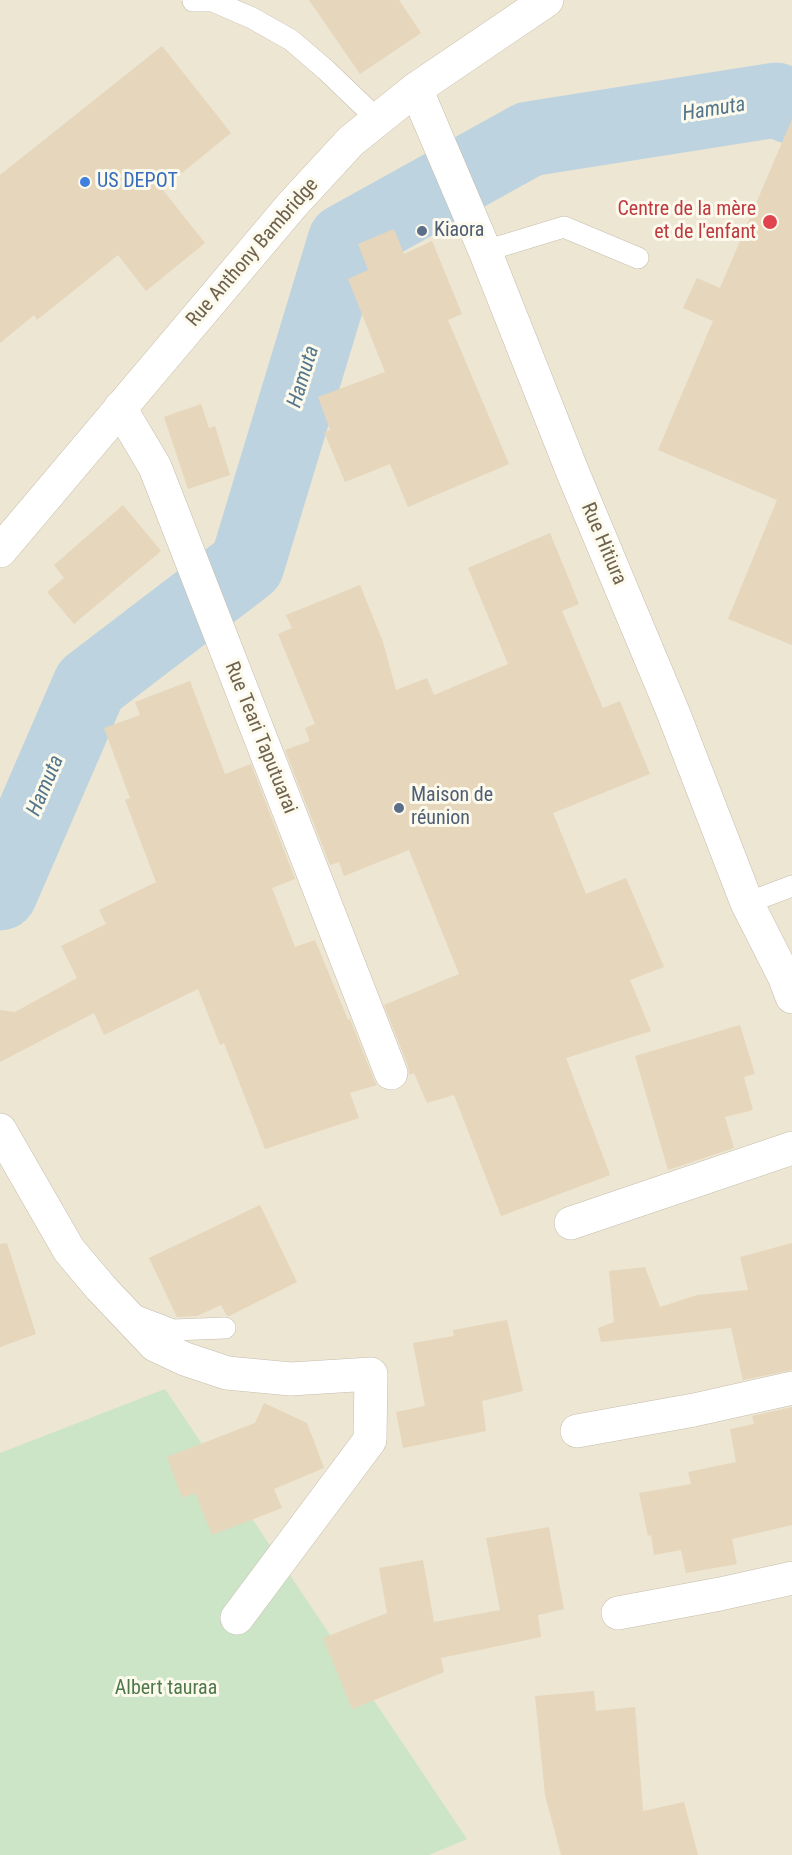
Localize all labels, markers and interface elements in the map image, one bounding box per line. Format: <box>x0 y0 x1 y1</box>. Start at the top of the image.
water label: Hamuta <box>681 93 747 127</box>
place label: US DEPOT <box>97 170 178 194</box>
street label: Rue Anthony Bambridge <box>182 174 324 332</box>
marker: US DEPOT <box>78 175 92 189</box>
place label: Centre de la mère et de l'enfant <box>617 198 756 245</box>
marker: Centre de la mère et de l'enfant <box>761 213 779 231</box>
place label: Kiaora <box>434 219 484 243</box>
marker: Kiaora <box>415 224 429 238</box>
water label: Hamuta <box>283 343 325 411</box>
street label: Rue Hitiura <box>575 499 631 589</box>
street label: Rue Teari Taputuarai <box>219 659 301 817</box>
water label: Hamuta <box>22 752 70 820</box>
place label: Maison de réunion <box>411 784 493 831</box>
marker: Maison de réunion <box>392 801 406 815</box>
park label: Albert tauraa <box>115 1677 217 1701</box>

